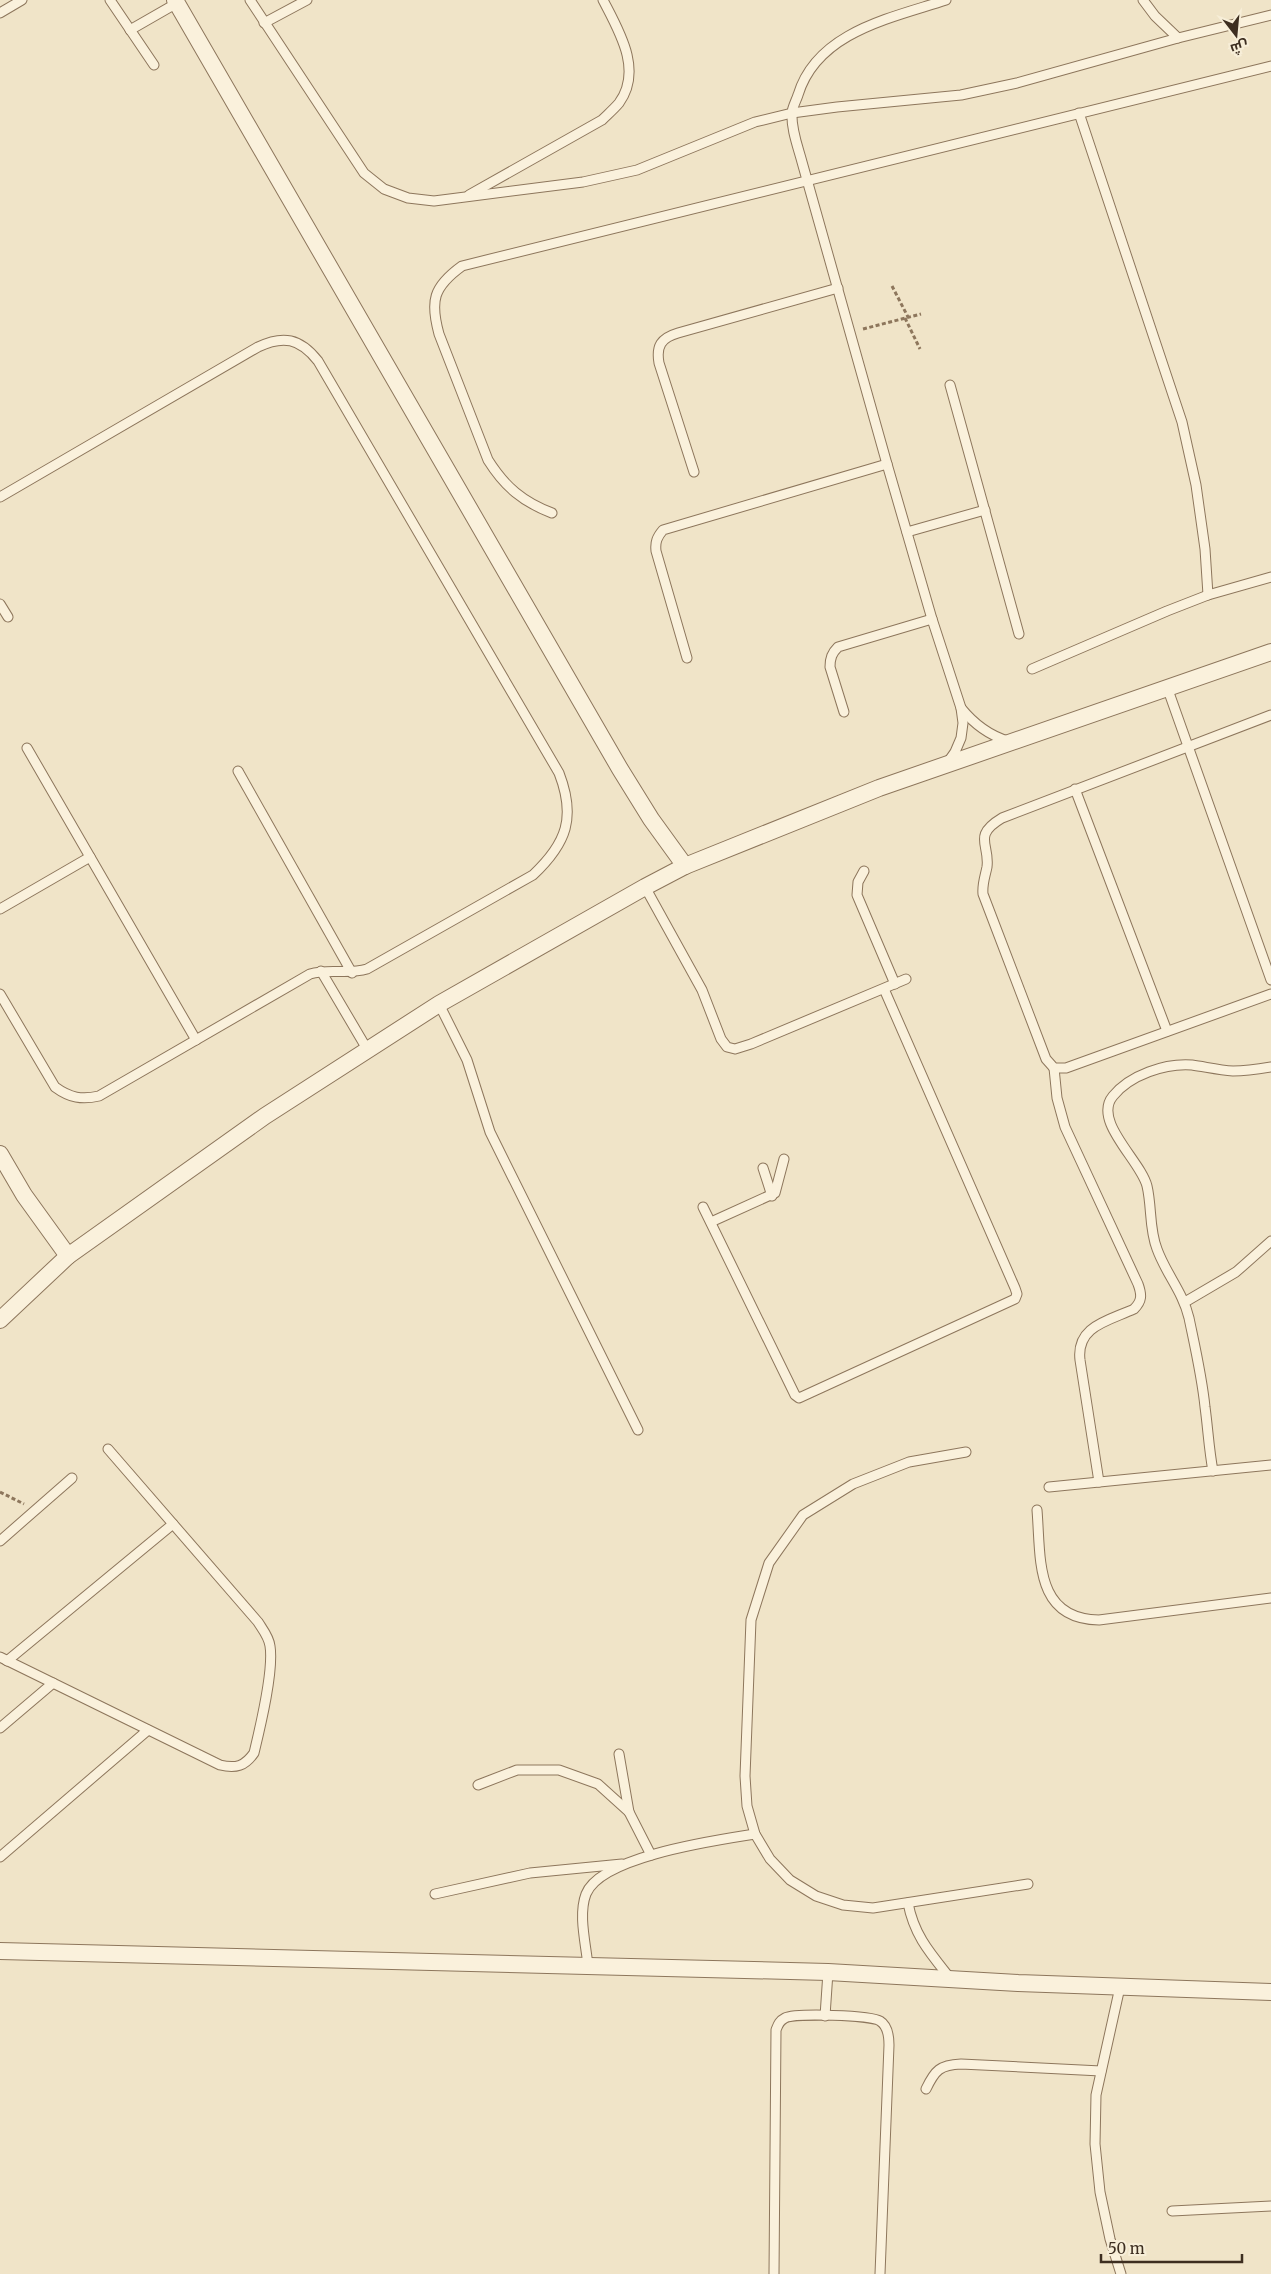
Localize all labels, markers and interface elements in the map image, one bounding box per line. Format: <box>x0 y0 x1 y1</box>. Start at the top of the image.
north arrow <box>1211 10 1261 60</box>
text: ش <box>1228 36 1251 59</box>
scale bar <box>1101 2232 1242 2264</box>
text: 50 m <box>1108 2239 1145 2258</box>

